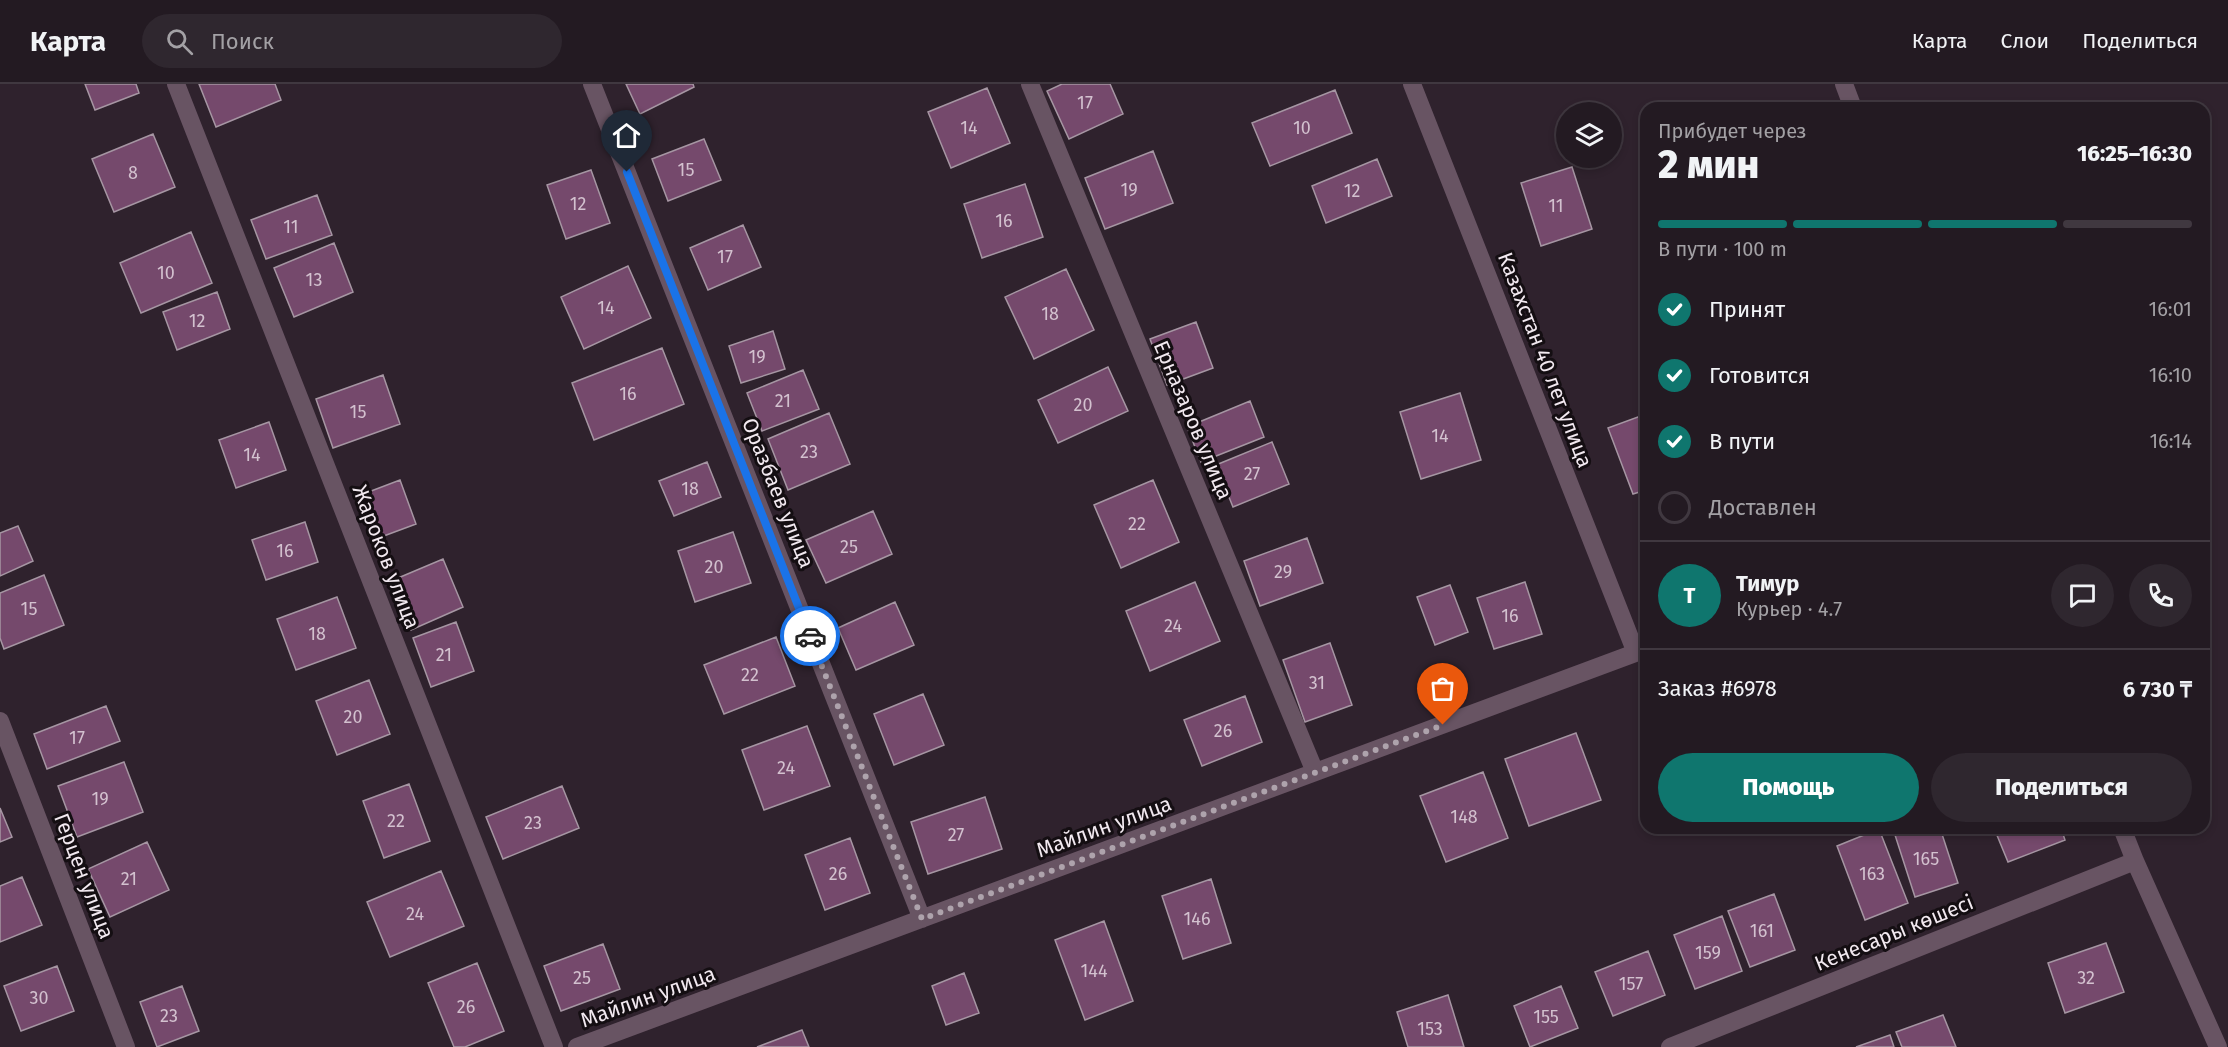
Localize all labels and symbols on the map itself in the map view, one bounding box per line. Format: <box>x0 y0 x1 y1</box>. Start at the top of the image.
house number: 17 <box>1077 92 1093 114</box>
pin <box>601 110 652 172</box>
house number: 14 <box>960 117 978 139</box>
house number: 10 <box>1293 117 1311 139</box>
house number: 15 <box>678 159 694 181</box>
house number: 8 <box>128 162 138 184</box>
house number: 19 <box>1120 179 1138 201</box>
house number: 12 <box>1344 180 1360 202</box>
house number: 12 <box>570 193 586 215</box>
house number: 11 <box>1548 195 1564 217</box>
house number: 16 <box>995 210 1013 232</box>
house number: 11 <box>283 216 299 238</box>
house number: 17 <box>717 246 733 268</box>
street label: Казахстан 40 лет улица <box>1492 249 1598 471</box>
house number: 10 <box>157 262 175 284</box>
house number: 13 <box>306 269 322 291</box>
house number: 14 <box>597 297 615 319</box>
house number: 18 <box>1041 303 1059 325</box>
house number: 12 <box>189 310 205 332</box>
street label: Ерназаров улица <box>1148 337 1238 503</box>
house number: 19 <box>748 346 766 368</box>
house number: 16 <box>619 383 637 405</box>
house number: 21 <box>775 390 791 412</box>
house number: 20 <box>1074 394 1092 416</box>
house number: 15 <box>350 401 366 423</box>
street label: Оразбаев улица <box>736 414 820 572</box>
house number: 14 <box>1431 425 1449 447</box>
house number: 23 <box>800 441 818 463</box>
house number: 14 <box>243 444 261 466</box>
house number: 27 <box>1244 463 1260 485</box>
house number: 18 <box>681 478 699 500</box>
street label: Жароков улица <box>347 481 425 633</box>
house number: 22 <box>1128 513 1146 535</box>
house number: 25 <box>840 536 858 558</box>
house number: 16 <box>276 540 294 562</box>
house number: 20 <box>705 556 723 578</box>
house number: 29 <box>1274 561 1292 583</box>
house number: 15 <box>21 598 37 620</box>
house number: 16 <box>1501 605 1519 627</box>
courier <box>780 606 840 666</box>
house number: 24 <box>1164 615 1182 637</box>
house number: 18 <box>308 623 326 645</box>
house number: 21 <box>436 644 452 666</box>
pin <box>1417 663 1468 725</box>
house number: 22 <box>741 664 759 686</box>
house number: 31 <box>1309 672 1325 694</box>
house number: 20 <box>344 706 362 728</box>
house number: 26 <box>1214 720 1232 742</box>
house number: 17 <box>69 727 85 749</box>
house number: 24 <box>777 757 795 779</box>
house number: 19 <box>91 788 109 810</box>
street label: Майлин улица <box>1033 791 1175 863</box>
house number: 148 <box>1450 806 1478 828</box>
street label: Герцен улица <box>48 809 120 943</box>
house number: 22 <box>387 810 405 832</box>
house number: 23 <box>524 812 542 834</box>
house number: 27 <box>948 824 964 846</box>
house number: 165 <box>1913 848 1939 870</box>
house number: 26 <box>829 863 847 885</box>
house number: 163 <box>1859 863 1885 885</box>
house number: 21 <box>121 868 137 890</box>
street label: Кенесары көшесі <box>1811 889 1977 977</box>
house number: 24 <box>406 903 424 925</box>
house number: 146 <box>1184 908 1210 930</box>
house number: 161 <box>1750 920 1774 942</box>
house number: 159 <box>1695 942 1721 964</box>
house number: 144 <box>1081 960 1108 982</box>
street label: Майлин улица <box>577 961 719 1033</box>
house number: 25 <box>573 967 591 989</box>
house number: 32 <box>2077 967 2095 989</box>
house number: 157 <box>1619 973 1643 995</box>
house number: 30 <box>29 987 49 1009</box>
house number: 26 <box>457 996 475 1018</box>
house number: 23 <box>160 1005 178 1027</box>
house number: 155 <box>1533 1006 1559 1028</box>
house number: 153 <box>1417 1018 1443 1040</box>

